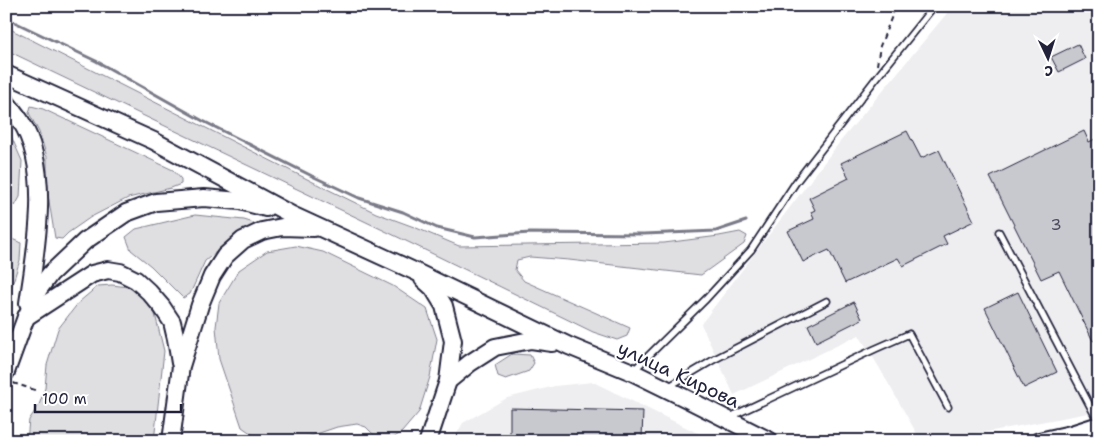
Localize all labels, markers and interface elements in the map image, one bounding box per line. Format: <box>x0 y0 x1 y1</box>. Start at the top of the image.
north arrow <box>1022 32 1072 82</box>
text: С <box>1044 62 1054 80</box>
house number: 3 <box>1050 214 1062 235</box>
street label: улица Кирова <box>614 335 744 414</box>
scale bar <box>35 382 181 414</box>
text: 100 m <box>42 389 87 409</box>

